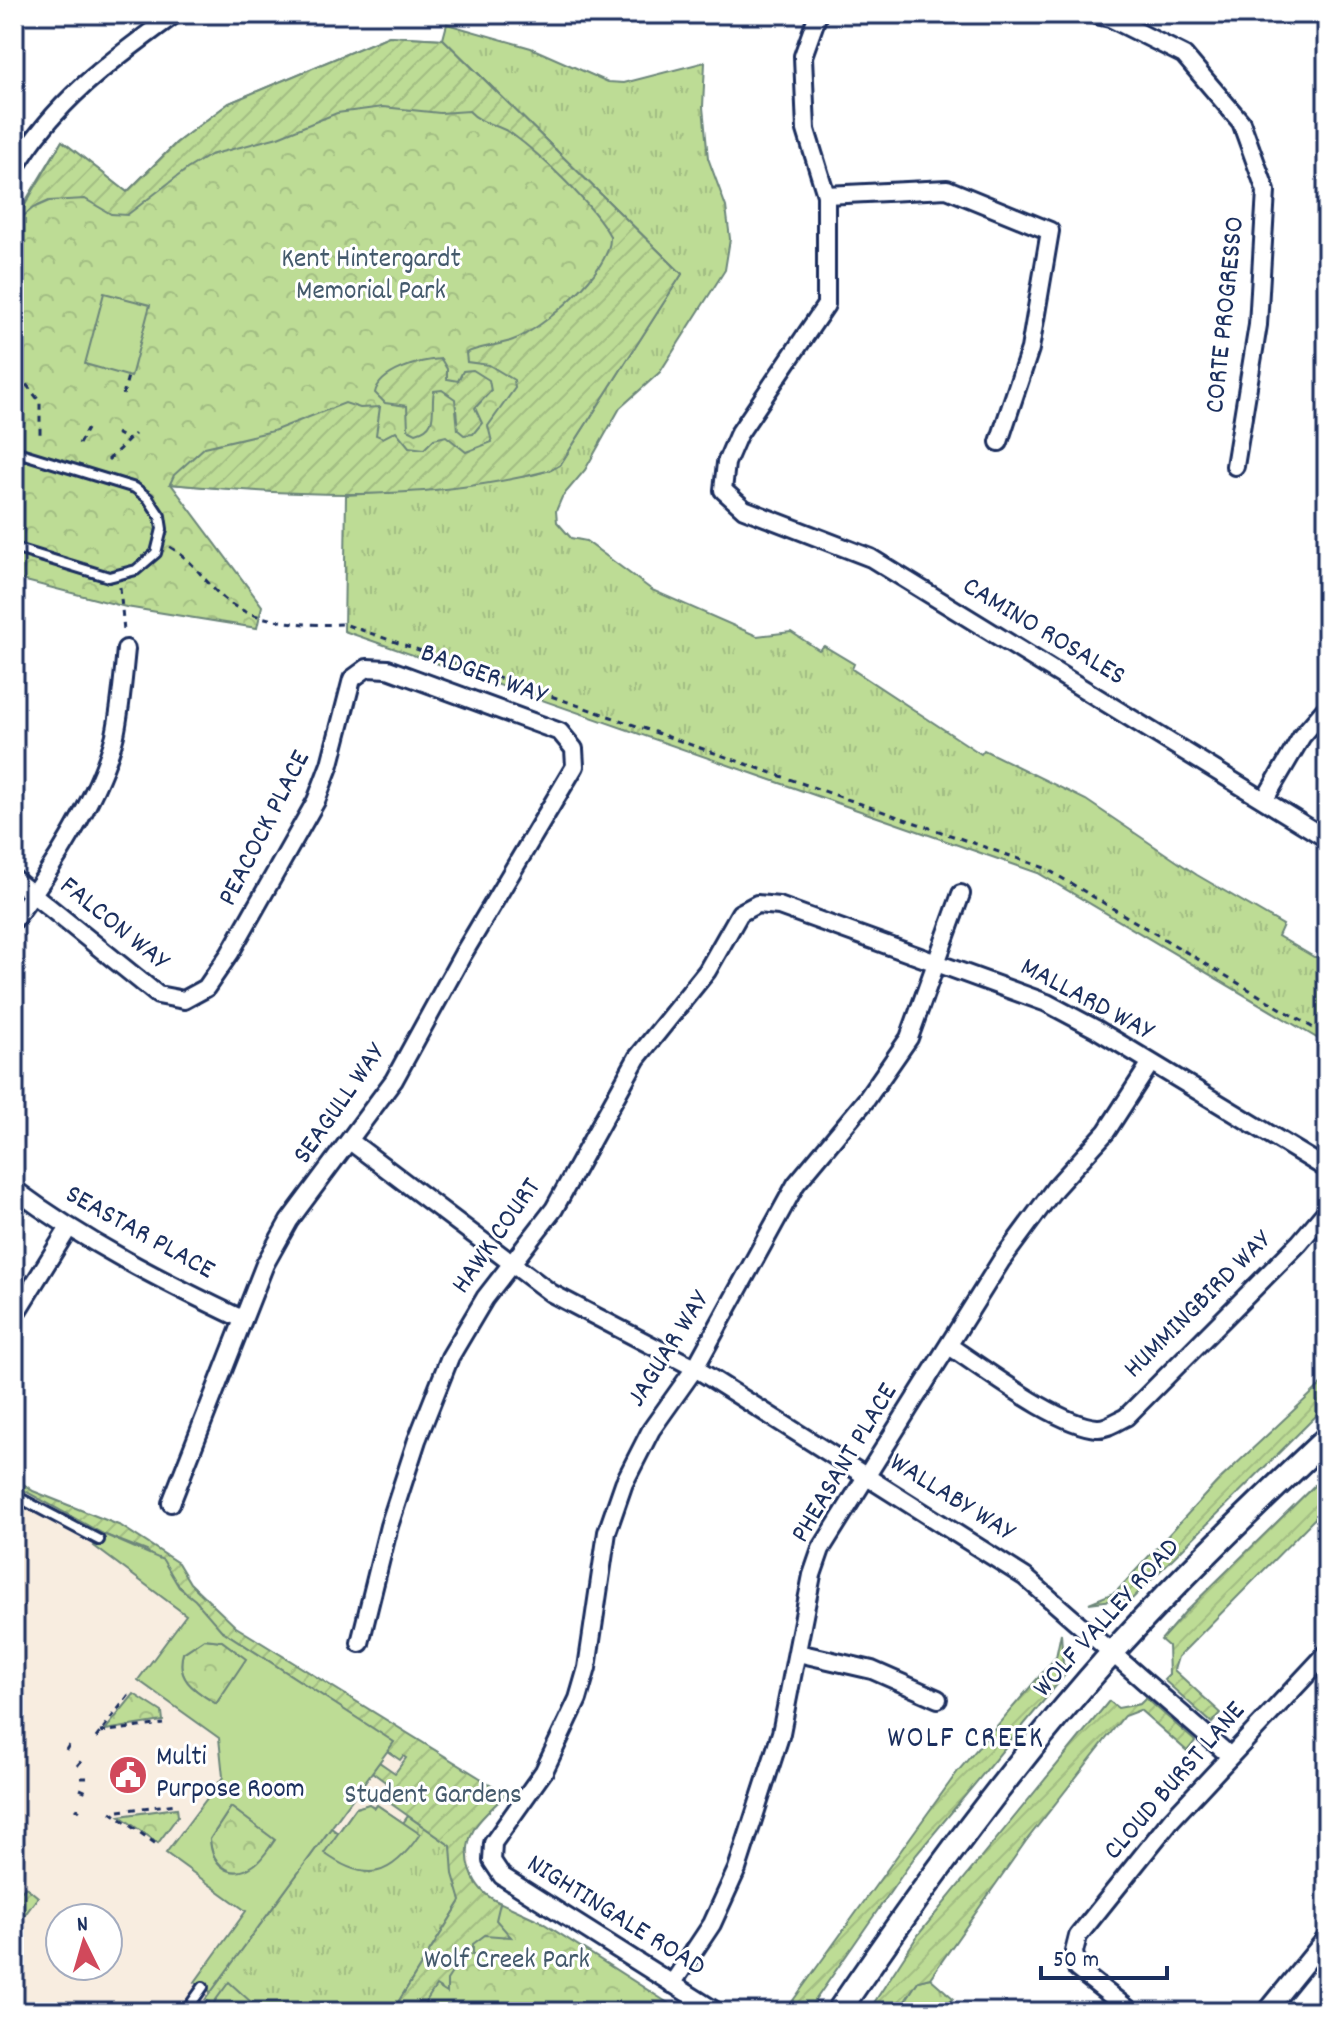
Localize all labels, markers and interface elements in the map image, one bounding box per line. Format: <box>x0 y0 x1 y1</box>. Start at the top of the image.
street label: CORTE PROGRESSO <box>1197 215 1257 415</box>
park label: Kent Hintergardt Memorial Park <box>281 241 461 313</box>
street label: CAMINO ROSALES <box>954 568 1132 698</box>
street label: BADGER WAY <box>414 635 552 718</box>
street label: PEACOCK PLACE <box>210 744 322 914</box>
street label: FALCON WAY <box>50 868 177 982</box>
street label: MALLARD WAY <box>1012 949 1161 1053</box>
street label: SEAGULL WAY <box>285 1036 398 1173</box>
street label: HAWK COURT <box>443 1171 553 1303</box>
street label: SEASTAR PLACE <box>57 1176 221 1292</box>
street label: HUMMINGBIRD WAY <box>1116 1222 1283 1389</box>
street label: JAGUAR WAY <box>619 1284 722 1416</box>
street label: PHEASANT PLACE <box>782 1376 910 1551</box>
street label: WALLABY WAY <box>881 1445 1022 1554</box>
street label: WOLF VALLEY ROAD <box>1025 1530 1191 1708</box>
street label: CLOUD BURST LANE <box>1096 1693 1257 1870</box>
district label: WOLF CREEK <box>887 1719 1045 1762</box>
place label: Multi Purpose Room <box>156 1739 305 1811</box>
public building icon: Multi Purpose Room <box>107 1754 149 1796</box>
park label: Student Gardens <box>344 1777 522 1817</box>
street label: NIGHTINGALE ROAD <box>518 1846 712 1988</box>
north arrow <box>44 1902 124 1982</box>
text: N <box>76 1910 89 1941</box>
scale bar <box>1041 1930 1167 1980</box>
park label: Wolf Creek Park <box>424 1942 590 1982</box>
text: 50 m <box>1053 1944 1099 1978</box>

